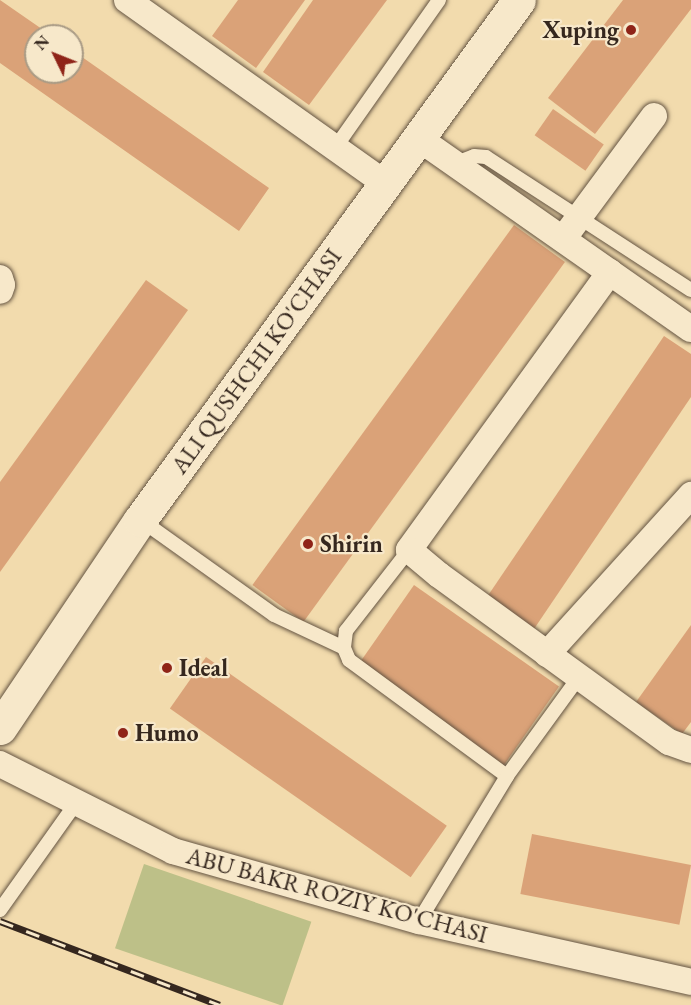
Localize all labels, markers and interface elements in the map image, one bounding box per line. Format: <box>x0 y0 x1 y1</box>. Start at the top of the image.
place label: Xuping <box>542 16 619 44</box>
marker: Xuping <box>624 23 638 37</box>
north arrow <box>24 24 84 84</box>
text: N <box>30 31 54 55</box>
street label: ALI QUSHCHI KO'CHASI <box>165 243 347 479</box>
place label: Shirin <box>320 530 383 558</box>
marker: Shirin <box>301 537 315 551</box>
place label: Ideal <box>179 654 228 682</box>
marker: Ideal <box>160 661 174 675</box>
place label: Humo <box>135 719 198 747</box>
marker: Humo <box>116 726 130 740</box>
street label: ABU BAKR ROZIY KO'CHASI <box>183 841 491 949</box>

